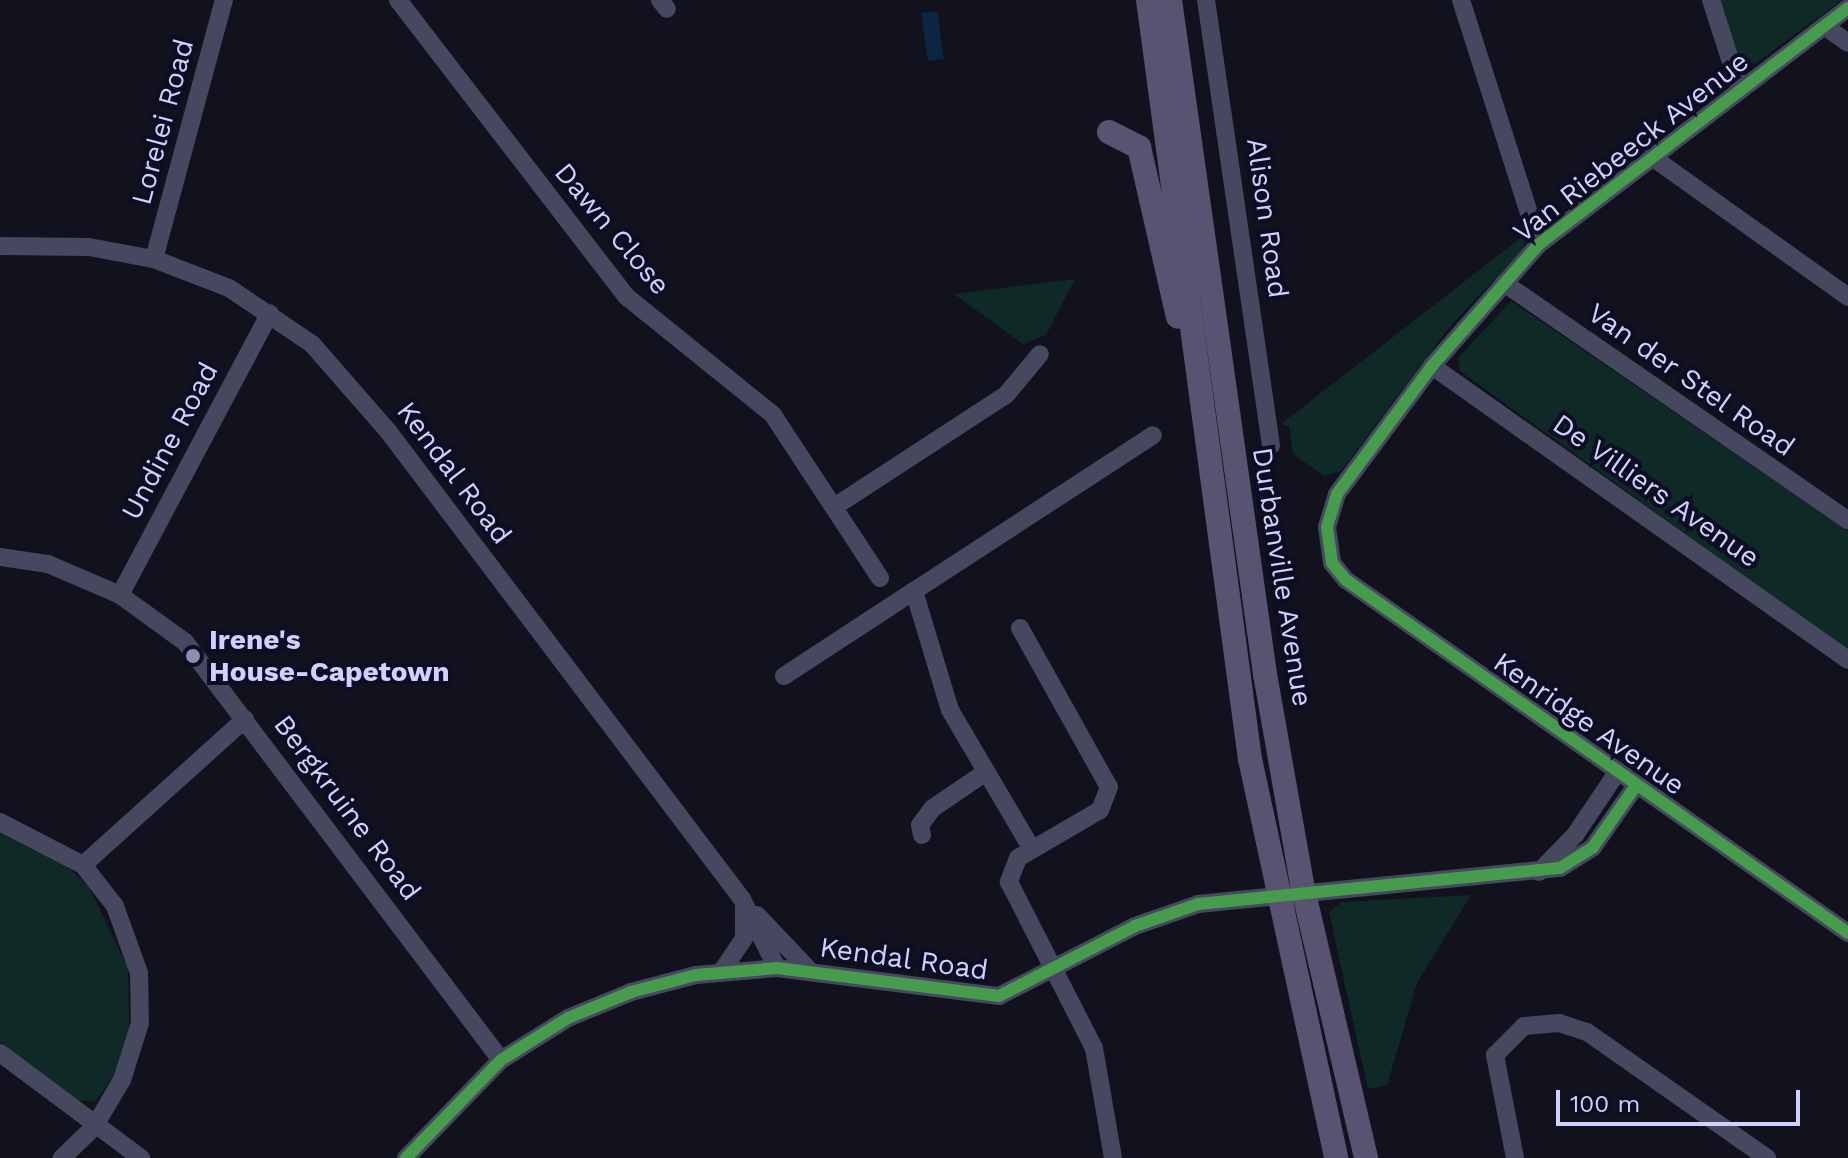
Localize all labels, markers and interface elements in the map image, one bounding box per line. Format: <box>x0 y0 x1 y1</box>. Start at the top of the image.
street label: Lorelei Road <box>125 35 201 209</box>
street label: Van Riebeeck Avenue <box>1506 44 1756 250</box>
street label: Alison Road <box>1239 136 1295 300</box>
street label: Dawn Close <box>547 156 677 302</box>
street label: Van der Stel Road <box>1581 296 1801 464</box>
street label: Undine Road <box>114 357 226 525</box>
street label: Kendal Road <box>389 395 519 551</box>
street label: De Villiers Avenue <box>1545 407 1767 575</box>
street label: Durbanville Avenue <box>1245 444 1319 710</box>
place label: Irene's House-Capetown <box>209 623 450 689</box>
street label: Kenridge Avenue <box>1486 645 1692 803</box>
marker: Irene's House-Capetown <box>184 647 202 665</box>
street label: Bergkruine Road <box>266 709 428 907</box>
street label: Kendal Road <box>817 930 991 988</box>
scale bar <box>1560 1074 1804 1124</box>
text: 100 m <box>1570 1090 1640 1118</box>

